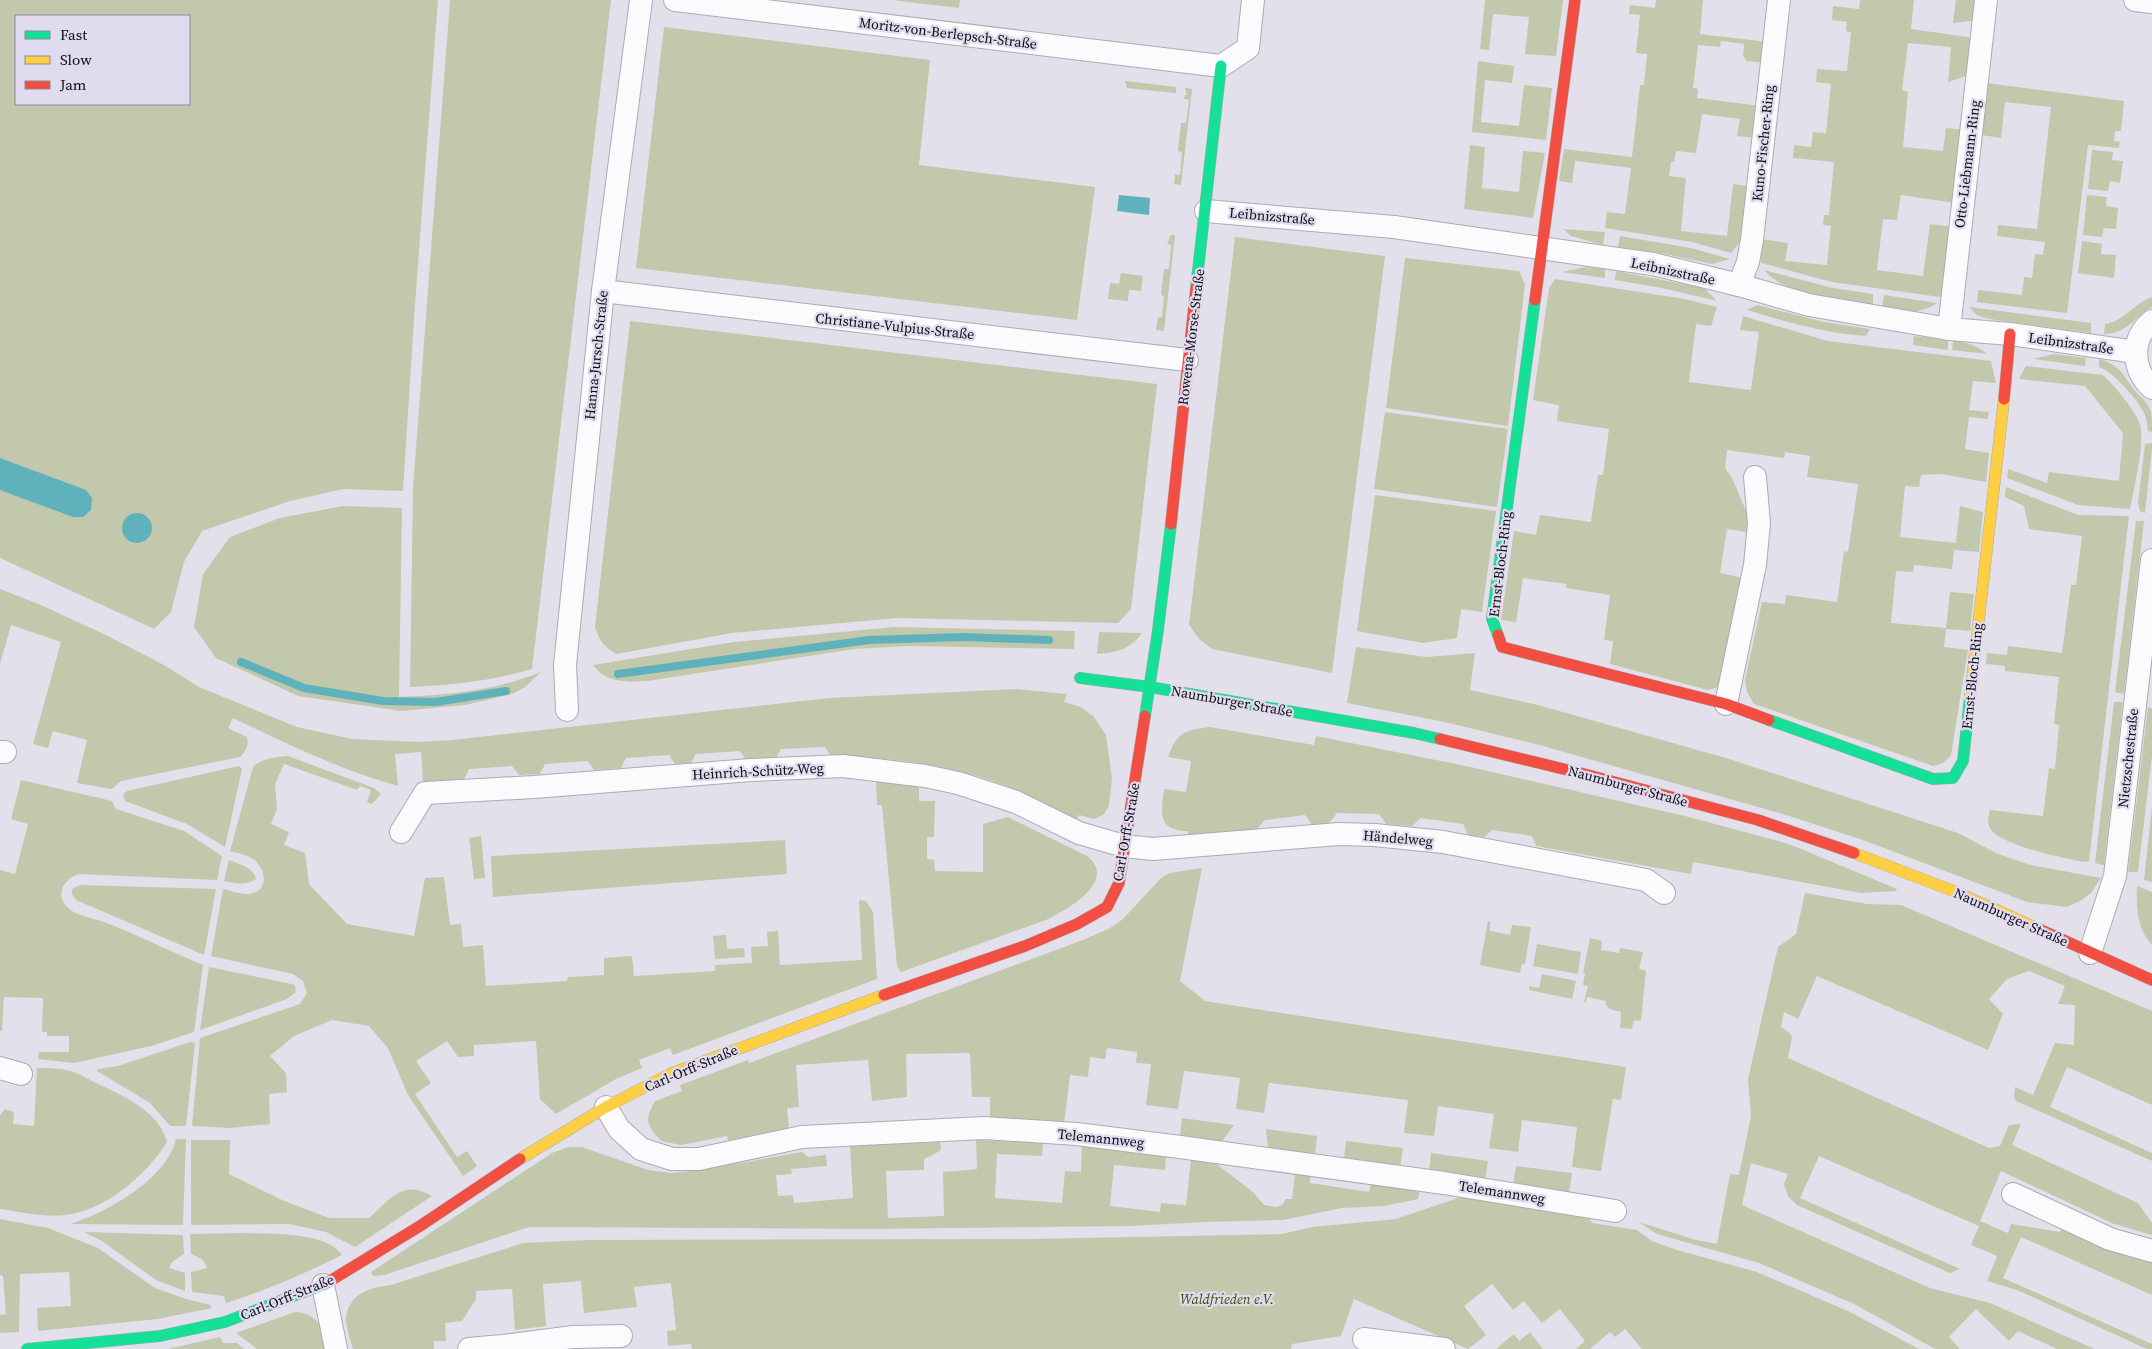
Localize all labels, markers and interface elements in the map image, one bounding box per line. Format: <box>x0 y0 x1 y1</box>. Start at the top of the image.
street label: Moritz-von-Berlepsch-Straße <box>858 12 1038 54</box>
legend <box>15 15 190 105</box>
text: Fast <box>60 24 87 45</box>
text: Slow <box>60 49 92 70</box>
text: Jam <box>59 74 87 95</box>
street label: Kuno-Fischer-Ring <box>1747 84 1779 202</box>
street label: Otto-Liebmann-Ring <box>1949 99 1985 229</box>
street label: Leibnizstraße <box>1228 202 1316 230</box>
street label: Leibnizstraße <box>1629 252 1717 290</box>
street label: Rowena-Morse-Straße <box>1173 268 1209 406</box>
street label: Hanna-Jursch-Straße <box>579 289 613 421</box>
street label: Christiane-Vulpius-Straße <box>815 308 975 344</box>
street label: Leibnizstraße <box>2027 327 2115 359</box>
street label: Ernst-Bloch-Ring <box>1484 510 1516 618</box>
street label: Ernst-Bloch-Ring <box>1956 622 1988 730</box>
street label: Naumburger Straße <box>1170 680 1294 722</box>
street label: Nietzschestraße <box>2113 707 2143 809</box>
street label: Heinrich-Schütz-Weg <box>692 758 824 784</box>
street label: Naumburger Straße <box>1566 760 1690 812</box>
street label: Carl-Orff-Straße <box>1108 781 1144 883</box>
street label: Händelweg <box>1362 825 1434 851</box>
street label: Naumburger Straße <box>1951 883 2071 951</box>
street label: Carl-Orff-Straße <box>641 1039 741 1097</box>
street label: Telemannweg <box>1057 1124 1145 1152</box>
street label: Telemannweg <box>1458 1175 1546 1209</box>
street label: Carl-Orff-Straße <box>237 1269 337 1325</box>
park label: Waldfrieden e.V. <box>1180 1289 1274 1309</box>

